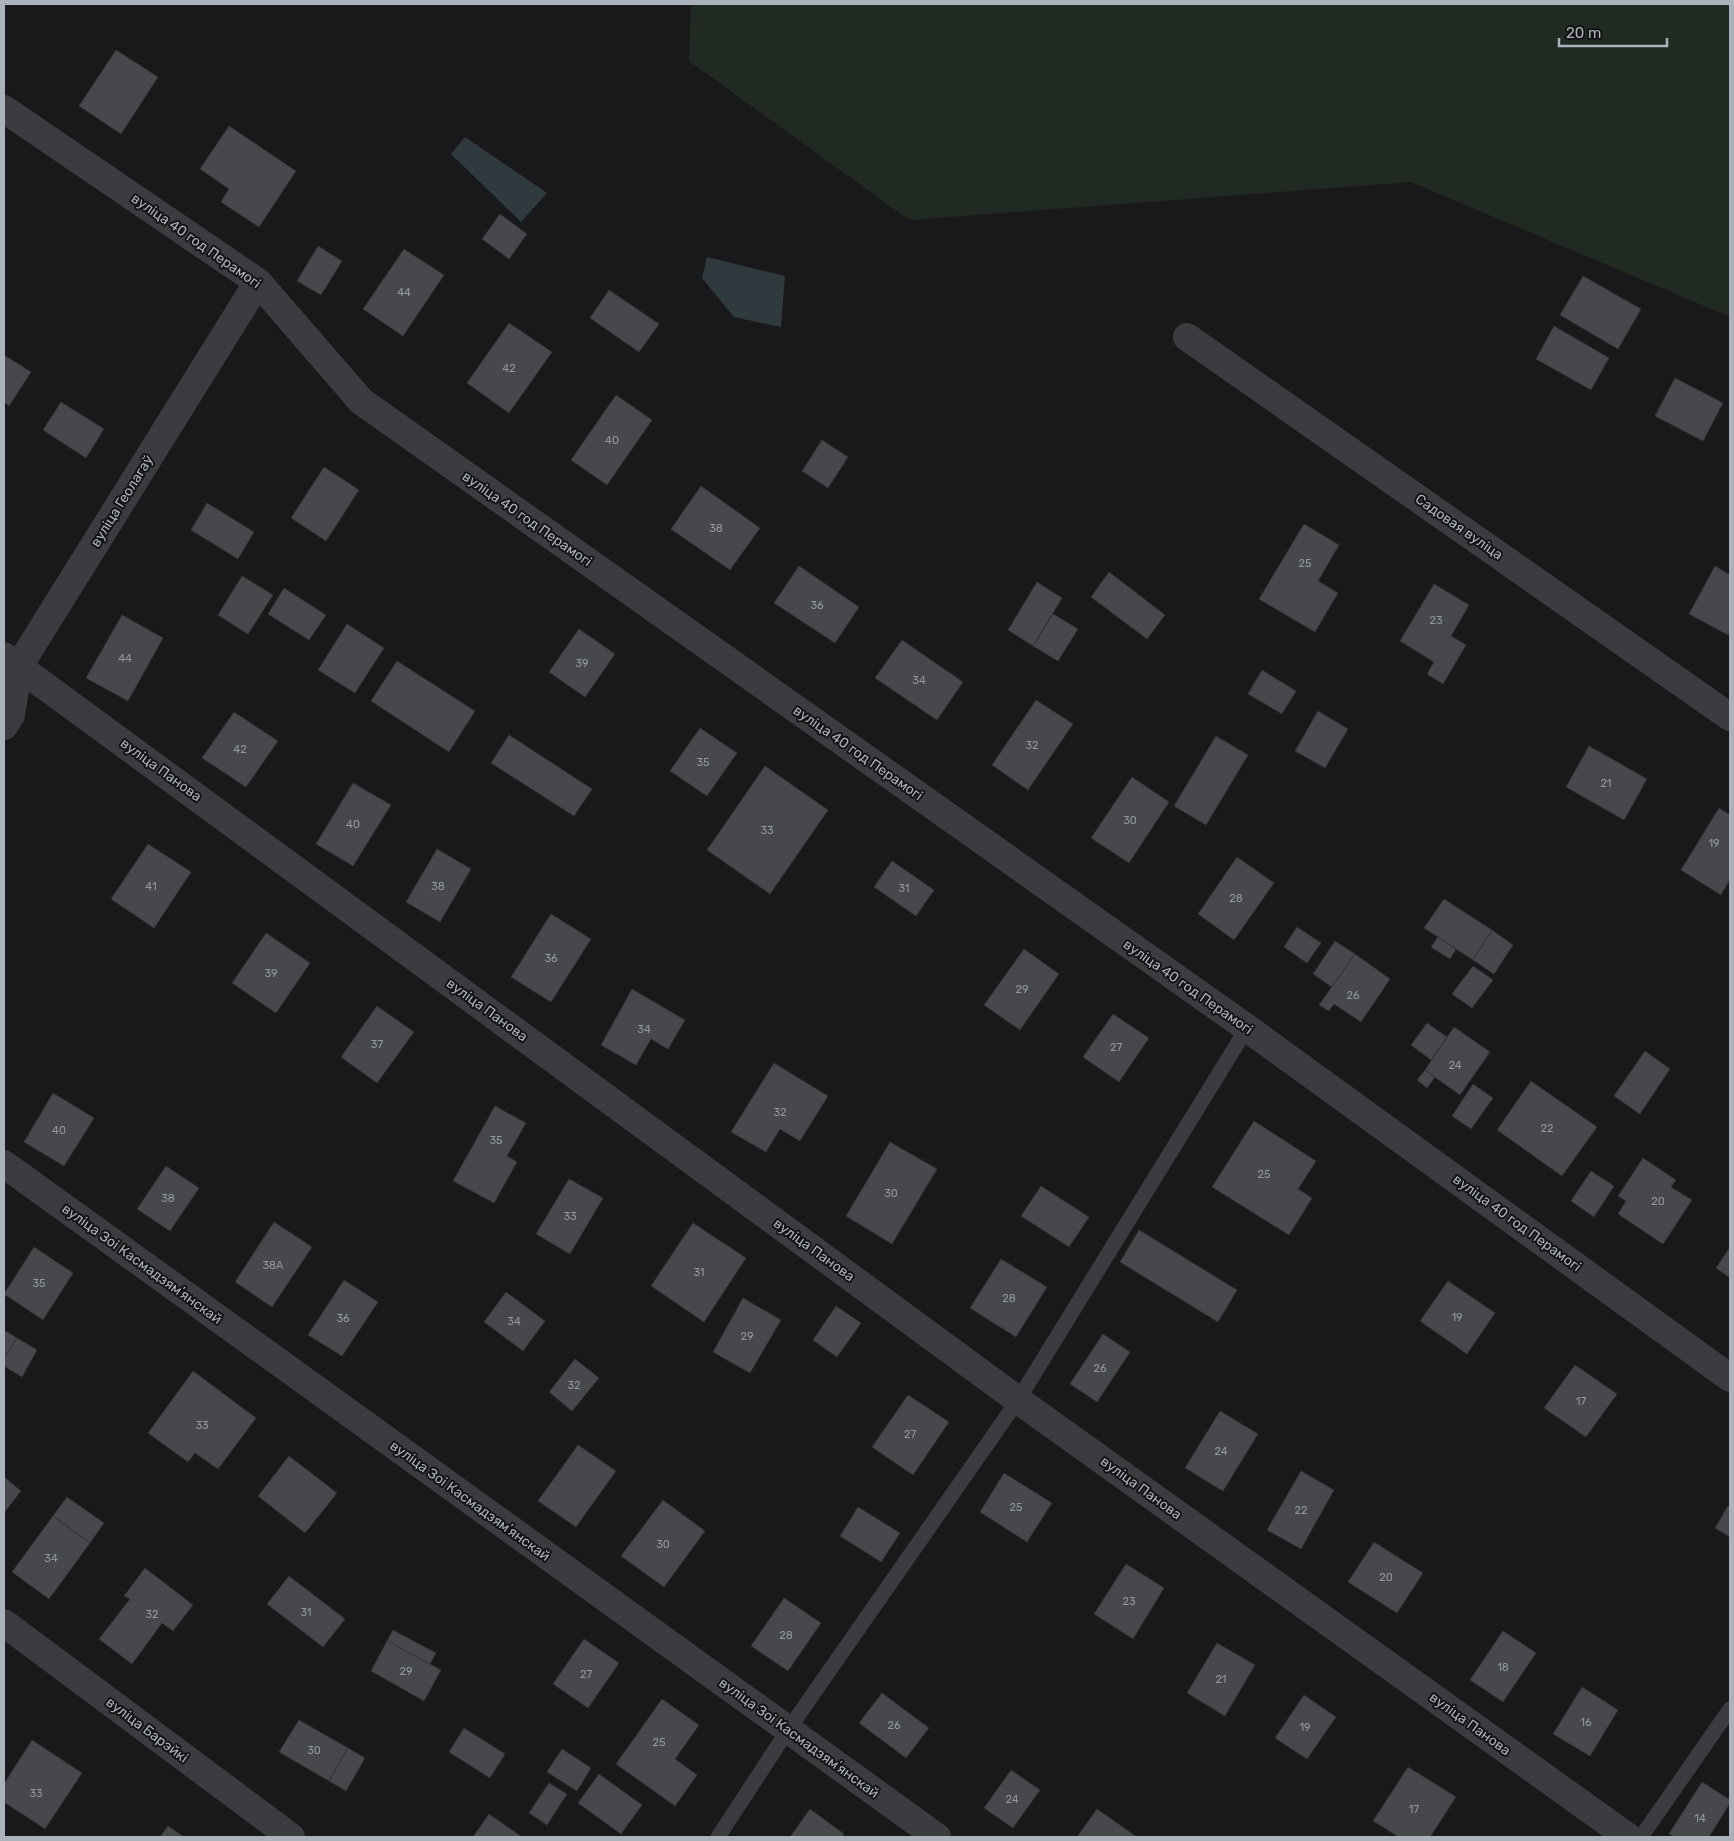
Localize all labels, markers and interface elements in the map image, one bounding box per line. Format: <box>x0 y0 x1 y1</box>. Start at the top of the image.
scale bar <box>1559 15 1666 47</box>
text: 20 m <box>1566 24 1601 42</box>
street label: вуліца 40 год Перамогі <box>128 190 264 292</box>
house number: 44 <box>397 286 411 299</box>
house number: 42 <box>502 362 516 375</box>
house number: 40 <box>605 434 619 447</box>
street label: вуліца Геолагаў <box>87 452 157 550</box>
street label: вуліца 40 год Перамогі <box>459 468 595 570</box>
street label: Садовая вуліца <box>1412 490 1506 564</box>
house number: 38 <box>709 522 723 535</box>
house number: 25 <box>1299 557 1312 570</box>
house number: 36 <box>810 599 824 612</box>
house number: 23 <box>1429 614 1443 627</box>
house number: 44 <box>118 652 132 665</box>
house number: 39 <box>575 657 589 670</box>
house number: 34 <box>912 674 926 687</box>
street label: вуліца 40 год Перамогі <box>790 702 926 804</box>
street label: вуліца Панова <box>117 735 205 805</box>
house number: 32 <box>1025 739 1039 752</box>
house number: 42 <box>233 743 247 756</box>
house number: 35 <box>696 756 710 769</box>
house number: 21 <box>1600 777 1612 790</box>
house number: 30 <box>1123 814 1137 827</box>
house number: 40 <box>346 818 360 831</box>
house number: 33 <box>760 824 774 837</box>
house number: 19 <box>1708 837 1720 850</box>
house number: 41 <box>145 880 157 893</box>
house number: 38 <box>431 880 445 893</box>
house number: 31 <box>898 882 910 895</box>
house number: 28 <box>1229 892 1243 905</box>
street label: вуліца 40 год Перамогі <box>1120 936 1256 1038</box>
house number: 36 <box>544 952 558 965</box>
house number: 39 <box>264 967 278 980</box>
street label: вуліца Панова <box>443 975 531 1045</box>
house number: 29 <box>1016 983 1028 996</box>
house number: 26 <box>1346 989 1360 1002</box>
house number: 34 <box>637 1023 651 1036</box>
house number: 37 <box>371 1038 383 1051</box>
house number: 27 <box>1110 1041 1122 1054</box>
house number: 24 <box>1448 1059 1462 1072</box>
house number: 32 <box>773 1106 787 1119</box>
house number: 22 <box>1541 1122 1553 1135</box>
house number: 40 <box>52 1124 66 1137</box>
house number: 35 <box>489 1134 503 1147</box>
house number: 25 <box>1258 1168 1271 1181</box>
street label: вуліца 40 год Перамогі <box>1450 1171 1584 1275</box>
house number: 30 <box>884 1187 898 1200</box>
house number: 38 <box>161 1192 175 1205</box>
house number: 20 <box>1651 1195 1665 1208</box>
street label: вуліца Зоі Касмадзямʼянскай <box>59 1200 225 1328</box>
house number: 33 <box>563 1210 577 1223</box>
street label: вуліца Панова <box>770 1215 858 1285</box>
house number: 38А <box>263 1259 284 1272</box>
house number: 31 <box>693 1266 705 1279</box>
house number: 35 <box>32 1277 46 1290</box>
house number: 28 <box>1002 1292 1016 1305</box>
house number: 19 <box>1451 1311 1463 1324</box>
house number: 36 <box>336 1312 350 1325</box>
house number: 34 <box>507 1315 521 1328</box>
house number: 29 <box>741 1330 753 1343</box>
house number: 26 <box>1093 1362 1107 1375</box>
house number: 32 <box>567 1379 581 1392</box>
house number: 17 <box>1576 1395 1587 1408</box>
house number: 33 <box>195 1419 209 1432</box>
house number: 27 <box>904 1428 916 1441</box>
street label: вуліца Зоі Касмадзямʼянскай <box>387 1437 553 1565</box>
house number: 24 <box>1214 1445 1228 1458</box>
street label: вуліца Панова <box>1097 1453 1185 1523</box>
house number: 25 <box>1010 1501 1023 1514</box>
house number: 22 <box>1295 1504 1307 1517</box>
house number: 30 <box>656 1538 670 1551</box>
house number: 34 <box>44 1552 58 1565</box>
house number: 20 <box>1379 1571 1393 1584</box>
house number: 23 <box>1122 1595 1136 1608</box>
house number: 31 <box>300 1606 312 1619</box>
house number: 32 <box>145 1608 159 1621</box>
house number: 28 <box>779 1629 793 1642</box>
house number: 18 <box>1497 1661 1509 1674</box>
house number: 29 <box>400 1665 412 1678</box>
house number: 27 <box>580 1668 592 1681</box>
house number: 21 <box>1215 1673 1227 1686</box>
street label: вуліца Зоі Касмадзямʼянскай <box>716 1674 882 1802</box>
street label: вуліца Панова <box>1426 1689 1514 1759</box>
street label: вуліца Барэйкі <box>103 1694 191 1766</box>
house number: 16 <box>1580 1716 1592 1729</box>
house number: 26 <box>887 1719 901 1732</box>
house number: 19 <box>1299 1721 1311 1734</box>
house number: 25 <box>653 1736 666 1749</box>
house number: 30 <box>307 1744 321 1757</box>
house number: 33 <box>29 1787 43 1800</box>
house number: 24 <box>1005 1793 1019 1806</box>
house number: 17 <box>1409 1803 1420 1816</box>
house number: 14 <box>1694 1812 1706 1825</box>

